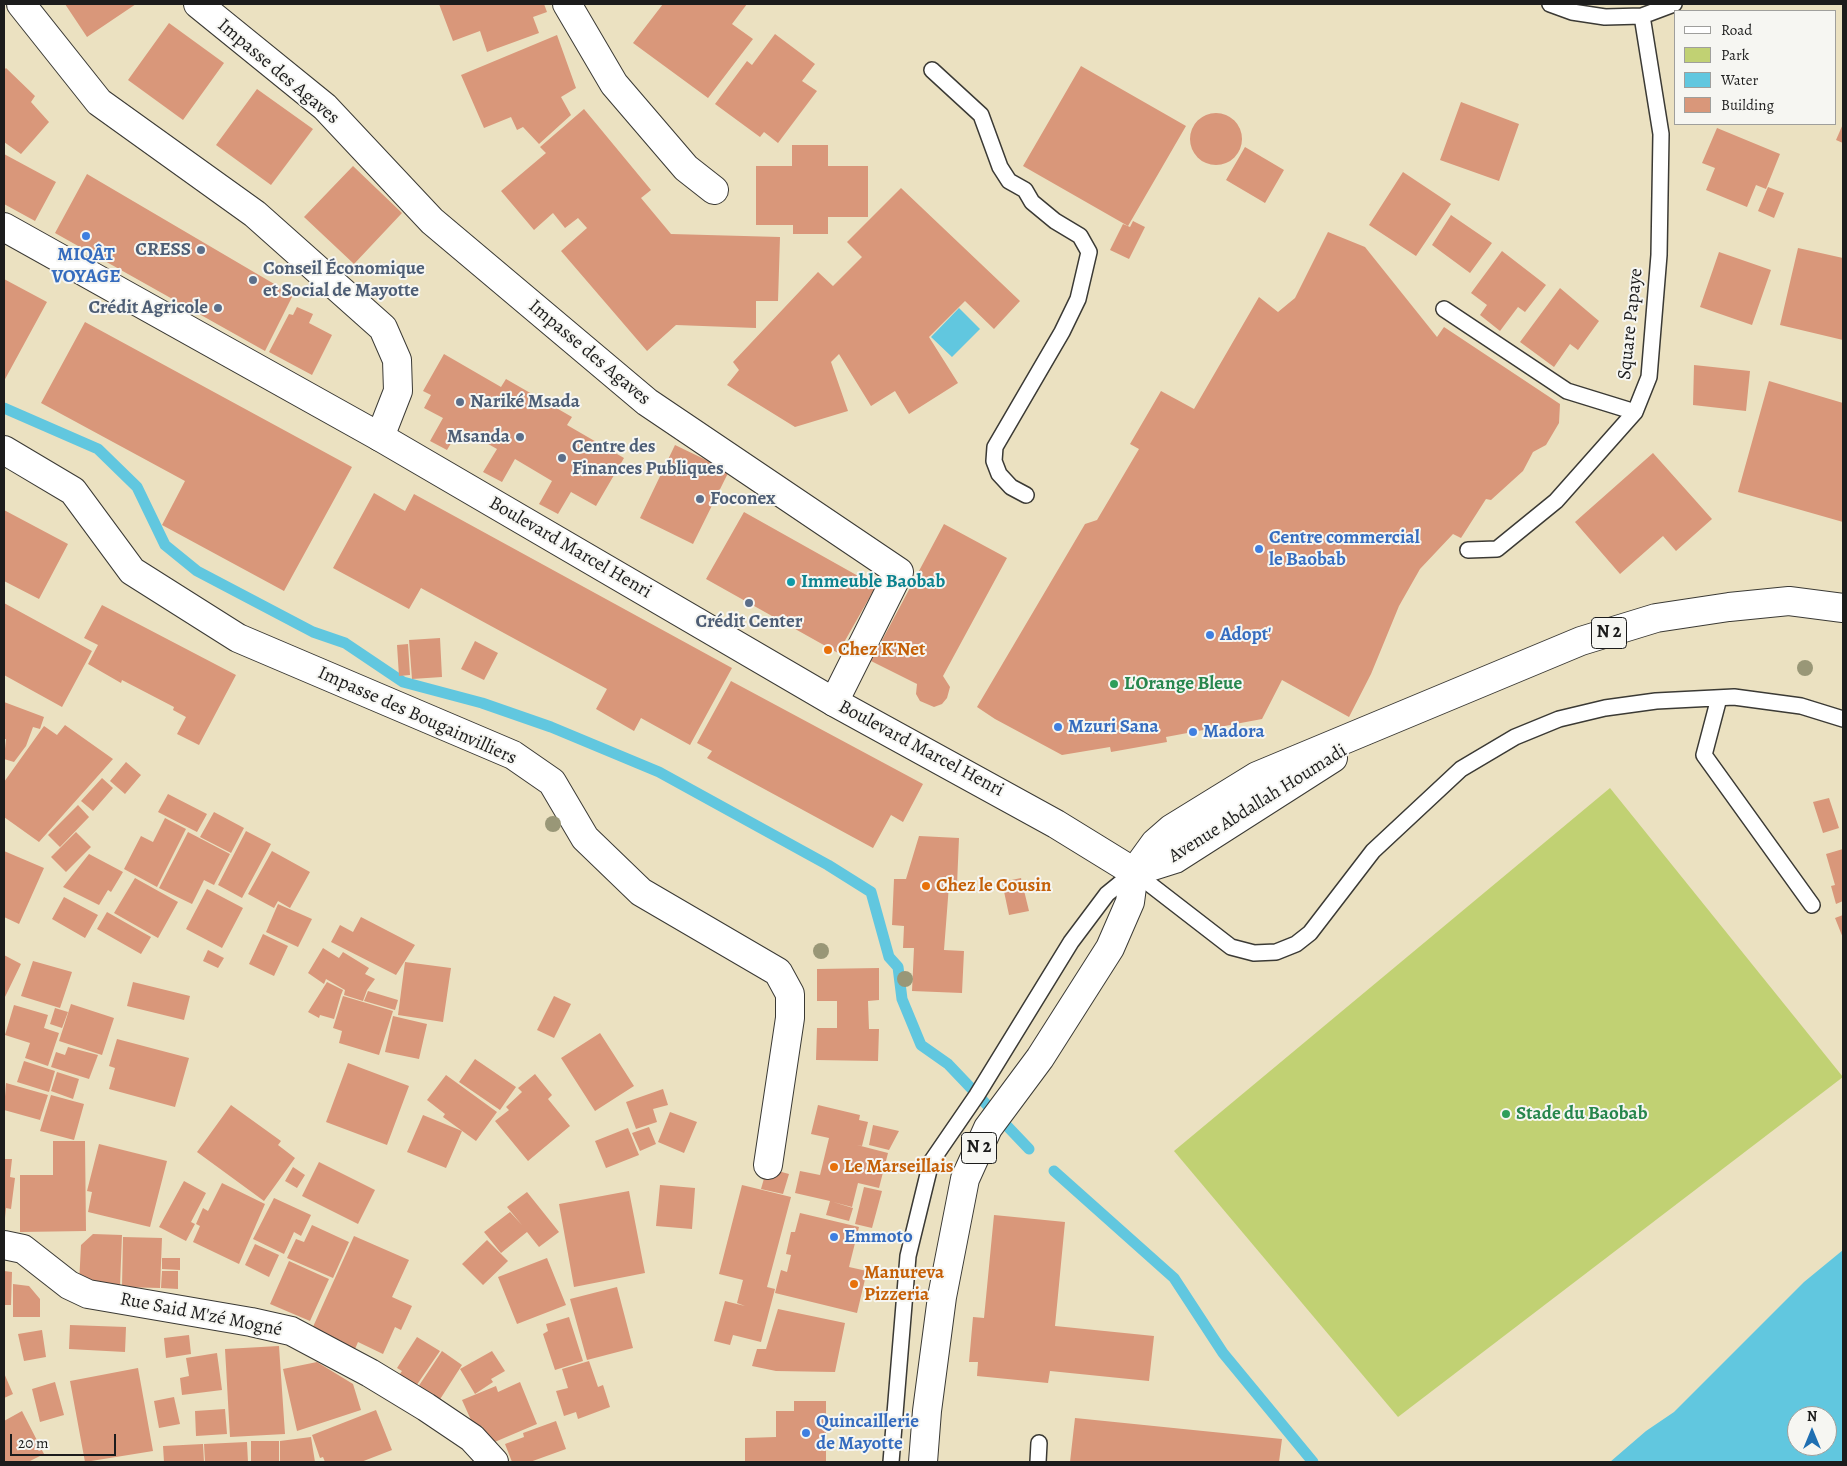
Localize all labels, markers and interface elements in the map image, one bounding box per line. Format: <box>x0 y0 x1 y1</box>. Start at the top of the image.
legend <box>1674 10 1837 125</box>
street label: Impasse des Agaves <box>212 14 344 130</box>
text: Road <box>1721 20 1752 40</box>
text: Park <box>1721 45 1749 65</box>
text: Water <box>1721 70 1758 90</box>
text: Building <box>1721 95 1774 115</box>
marker: MIQÂT VOYAGE <box>80 230 92 242</box>
place label: CRESS <box>135 239 191 261</box>
place label: MIQÂT VOYAGE <box>51 244 121 288</box>
marker: CRESS <box>195 244 207 256</box>
place label: Conseil Économique et Social de Mayotte <box>263 258 425 302</box>
street label: Square Papaye <box>1614 267 1648 381</box>
marker: Conseil Économique et Social de Mayotte <box>247 274 259 286</box>
street label: Impasse des Agaves <box>523 295 655 411</box>
place label: Crédit Agricole <box>88 297 208 319</box>
marker: Crédit Agricole <box>212 302 224 314</box>
place label: Nariké Msada <box>470 391 580 413</box>
marker: Nariké Msada <box>454 396 466 408</box>
place label: Msanda <box>447 426 510 448</box>
marker: Msanda <box>514 431 526 443</box>
place label: Centre des Finances Publiques <box>572 436 724 480</box>
marker: Centre des Finances Publiques <box>556 452 568 464</box>
place label: Foconex <box>710 488 775 510</box>
street label: Boulevard Marcel Henri <box>485 492 655 604</box>
marker: Foconex <box>694 493 706 505</box>
place label: Centre commercial le Baobab <box>1269 527 1420 571</box>
marker: Centre commercial le Baobab <box>1253 543 1265 555</box>
place label: Immeuble Baobab <box>801 571 945 593</box>
marker: Immeuble Baobab <box>785 576 797 588</box>
marker: Crédit Center <box>743 597 755 609</box>
place label: Crédit Center <box>696 611 802 633</box>
road number: N 2 <box>1592 618 1626 648</box>
place label: Adopt' <box>1220 624 1271 646</box>
marker: Adopt' <box>1204 629 1216 641</box>
place label: Chez K'Net <box>838 639 925 661</box>
marker: Chez K'Net <box>822 644 834 656</box>
street label: Impasse des Bougainvilliers <box>314 662 520 770</box>
place label: L'Orange Bleue <box>1124 673 1242 695</box>
marker: L'Orange Bleue <box>1108 678 1120 690</box>
street label: Boulevard Marcel Henri <box>834 696 1008 802</box>
place label: Mzuri Sana <box>1068 716 1159 738</box>
marker: Mzuri Sana <box>1052 721 1064 733</box>
place label: Madora <box>1203 721 1265 743</box>
marker: Madora <box>1187 726 1199 738</box>
street label: Avenue Abdallah Houmadi <box>1165 740 1351 868</box>
place label: Chez le Cousin <box>936 875 1052 897</box>
marker: Chez le Cousin <box>920 880 932 892</box>
place label: Stade du Baobab <box>1516 1103 1647 1125</box>
marker: Stade du Baobab <box>1500 1108 1512 1120</box>
road number: N 2 <box>962 1132 996 1164</box>
place label: Le Marseillais <box>844 1156 953 1178</box>
marker: Le Marseillais <box>828 1161 840 1173</box>
place label: Emmoto <box>844 1226 913 1248</box>
marker: Emmoto <box>828 1231 840 1243</box>
place label: Manureva Pizzeria <box>864 1262 944 1306</box>
marker: Manureva Pizzeria <box>848 1278 860 1290</box>
street label: Rue Said M'zé Mogné <box>118 1288 284 1342</box>
north arrow <box>1787 1406 1837 1456</box>
text: N <box>1807 1407 1817 1426</box>
place label: Quincaillerie de Mayotte <box>816 1411 919 1455</box>
scale bar <box>12 1424 119 1456</box>
marker: Quincaillerie de Mayotte <box>800 1427 812 1439</box>
text: 20 m <box>18 1433 49 1453</box>

